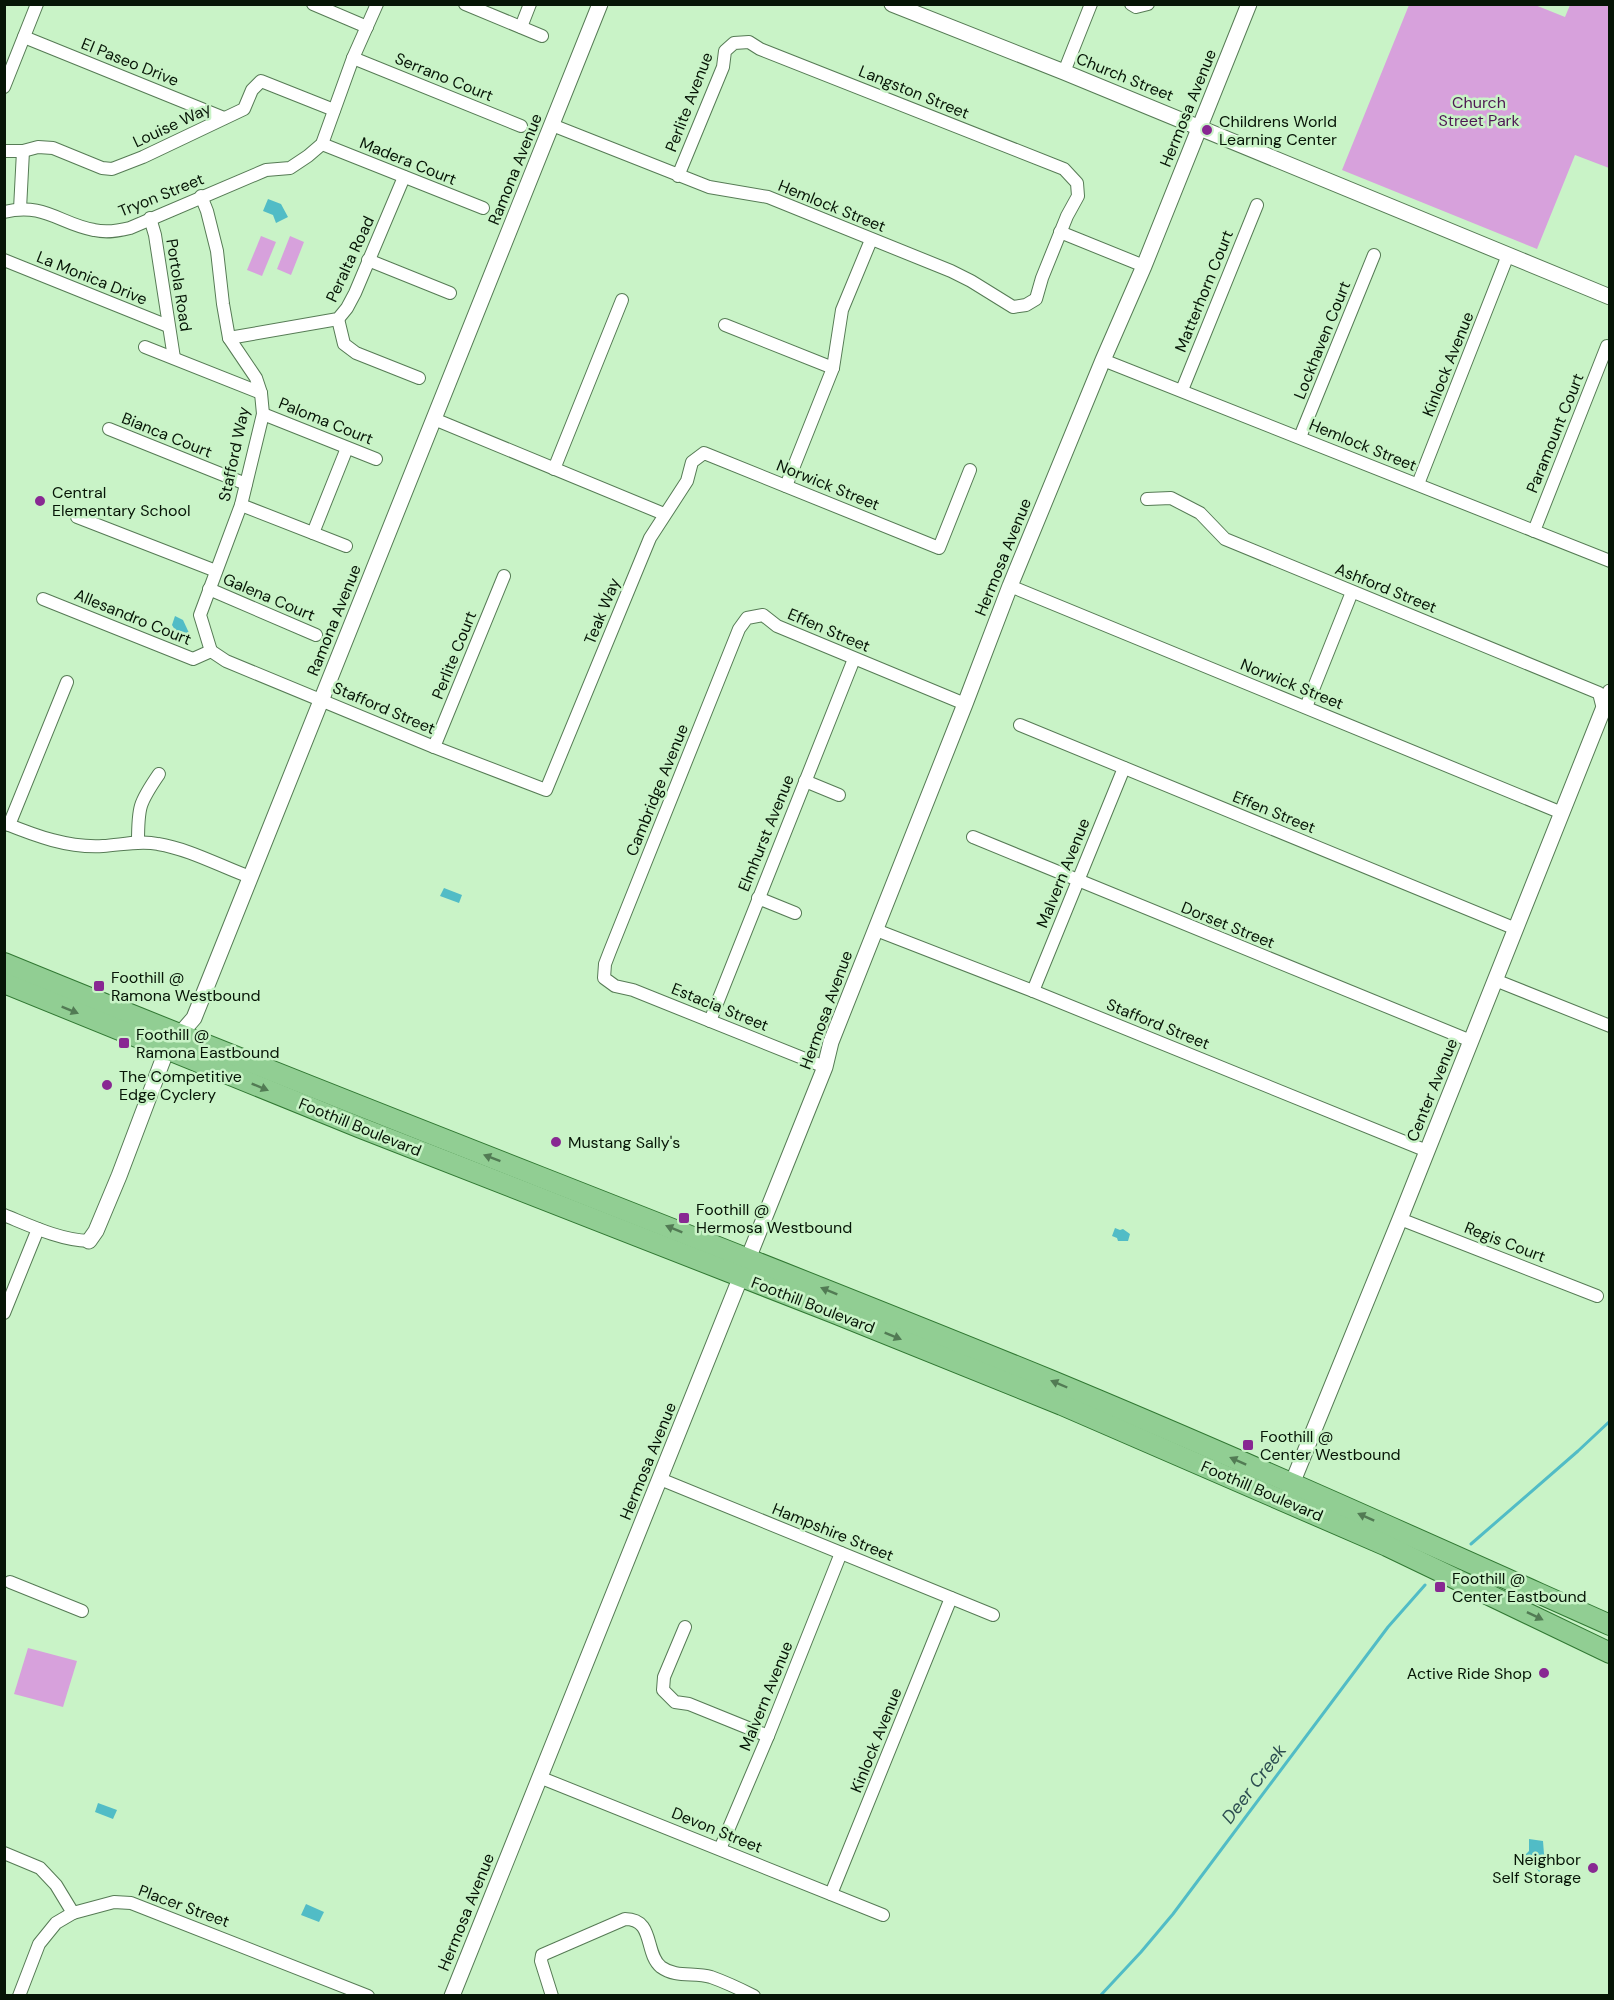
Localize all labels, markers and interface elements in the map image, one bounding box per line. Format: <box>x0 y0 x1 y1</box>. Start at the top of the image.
street label: El Paseo Drive <box>78 33 182 91</box>
street label: Hermosa Avenue <box>1155 46 1221 170</box>
street label: Serrano Court <box>392 48 496 106</box>
street label: Church Street <box>1073 48 1177 106</box>
street label: Perlite Avenue <box>660 49 718 155</box>
street label: Langston Street <box>856 60 972 124</box>
park label: Church Street Park <box>1438 92 1520 131</box>
street label: Louise Way <box>129 98 215 152</box>
street label: Ramona Avenue <box>483 110 547 228</box>
place label: Childrens World Learning Center <box>1219 111 1337 150</box>
marker: Childrens World Learning Center <box>1200 123 1214 137</box>
street label: Madera Court <box>357 132 459 190</box>
street label: Tryon Street <box>115 168 207 222</box>
street label: Hemlock Street <box>775 175 889 237</box>
street label: Peralta Road <box>321 213 379 305</box>
street label: Matterhorn Court <box>1170 227 1238 355</box>
street label: Portola Road <box>161 237 197 333</box>
street label: La Monica Drive <box>34 246 150 310</box>
street label: Lockhaven Court <box>1289 278 1355 402</box>
street label: Kinlock Avenue <box>1417 308 1479 420</box>
street label: Paramount Court <box>1521 370 1589 496</box>
street label: Paloma Court <box>276 392 376 450</box>
street label: Stafford Way <box>214 405 254 503</box>
street label: Bianca Court <box>119 407 215 463</box>
street label: Hemlock Street <box>1306 414 1420 476</box>
street label: Norwick Street <box>773 455 883 515</box>
place label: Central Elementary School <box>52 482 190 521</box>
marker: Central Elementary School <box>33 494 47 508</box>
street label: Hermosa Avenue <box>970 495 1036 619</box>
street label: Ashford Street <box>1332 558 1440 618</box>
street label: Ramona Avenue <box>302 561 366 679</box>
street label: Galena Court <box>220 568 318 626</box>
street label: Teak Way <box>579 575 625 647</box>
street label: Allesandro Court <box>71 584 195 650</box>
street label: Effen Street <box>785 603 873 657</box>
street label: Perlite Court <box>427 608 481 702</box>
street label: Norwick Street <box>1237 654 1347 714</box>
street label: Stafford Street <box>329 677 439 739</box>
street label: Cambridge Avenue <box>621 721 693 859</box>
street label: Elmhurst Avenue <box>733 772 799 894</box>
street label: Effen Street <box>1230 786 1318 838</box>
street label: Malvern Avenue <box>1031 815 1095 931</box>
street label: Dorset Street <box>1178 897 1278 953</box>
street label: Hermosa Avenue <box>795 948 857 1072</box>
place label: Foothill @ Ramona Westbound <box>111 967 260 1006</box>
street label: Estacia Street <box>668 978 772 1036</box>
marker: Foothill @ Ramona Westbound <box>92 979 106 993</box>
street label: Stafford Street <box>1103 994 1213 1054</box>
one-way arrow <box>62 1005 80 1015</box>
place label: Foothill @ Ramona Eastbound <box>136 1024 279 1063</box>
street label: Center Avenue <box>1402 1035 1462 1145</box>
marker: Foothill @ Ramona Eastbound <box>117 1036 131 1050</box>
place label: The Competitive Edge Cyclery <box>119 1066 242 1105</box>
marker: The Competitive Edge Cyclery <box>100 1078 114 1092</box>
one-way arrow <box>252 1082 270 1092</box>
street label: Foothill Boulevard <box>296 1093 424 1161</box>
place label: Mustang Sally's <box>568 1132 680 1153</box>
marker: Mustang Sally's <box>549 1135 563 1149</box>
one-way arrow <box>483 1153 501 1163</box>
place label: Foothill @ Hermosa Westbound <box>696 1199 852 1238</box>
marker: Foothill @ Hermosa Westbound <box>677 1211 691 1225</box>
street label: Regis Court <box>1461 1217 1549 1267</box>
one-way arrow <box>665 1224 683 1233</box>
street label: Foothill Boulevard <box>748 1272 878 1338</box>
one-way arrow <box>819 1286 837 1296</box>
one-way arrow <box>884 1332 902 1341</box>
one-way arrow <box>1049 1379 1067 1389</box>
street label: Hermosa Avenue <box>615 1399 681 1523</box>
place label: Foothill @ Center Westbound <box>1260 1426 1401 1465</box>
marker: Foothill @ Center Westbound <box>1241 1438 1255 1452</box>
one-way arrow <box>1229 1455 1247 1465</box>
street label: Foothill Boulevard <box>1198 1456 1326 1526</box>
street label: Hampshire Street <box>769 1498 897 1566</box>
one-way arrow <box>1357 1512 1375 1521</box>
place label: Foothill @ Center Eastbound <box>1452 1568 1587 1607</box>
marker: Foothill @ Center Eastbound <box>1433 1580 1447 1594</box>
one-way arrow <box>1526 1612 1543 1621</box>
street label: Malvern Avenue <box>734 1638 798 1754</box>
place label: Active Ride Shop <box>1407 1663 1532 1684</box>
marker: Active Ride Shop <box>1537 1666 1551 1680</box>
street label: Kinlock Avenue <box>845 1684 907 1796</box>
water label: Deer Creek <box>1216 1739 1292 1829</box>
street label: Devon Street <box>669 1802 765 1858</box>
place label: Neighbor Self Storage <box>1492 1849 1581 1888</box>
street label: Hermosa Avenue <box>433 1850 499 1974</box>
marker: Neighbor Self Storage <box>1586 1861 1600 1875</box>
street label: Placer Street <box>136 1880 232 1932</box>

